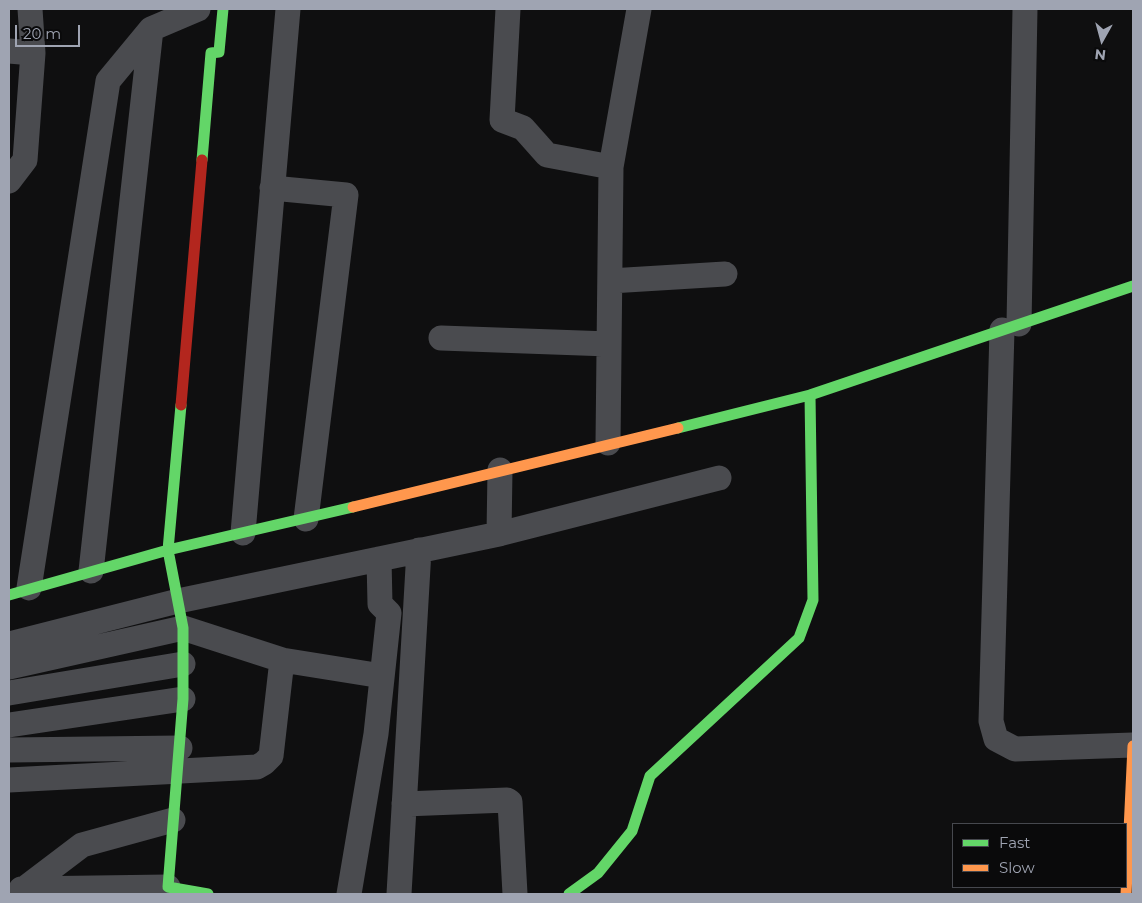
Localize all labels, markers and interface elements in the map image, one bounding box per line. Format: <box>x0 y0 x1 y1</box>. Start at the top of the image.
scale bar <box>18 15 82 47</box>
north arrow <box>1077 15 1127 65</box>
text: 20 m <box>23 24 61 43</box>
text: N <box>1093 45 1107 65</box>
legend <box>952 823 1127 888</box>
text: Fast <box>999 833 1030 852</box>
text: Slow <box>999 858 1035 877</box>

